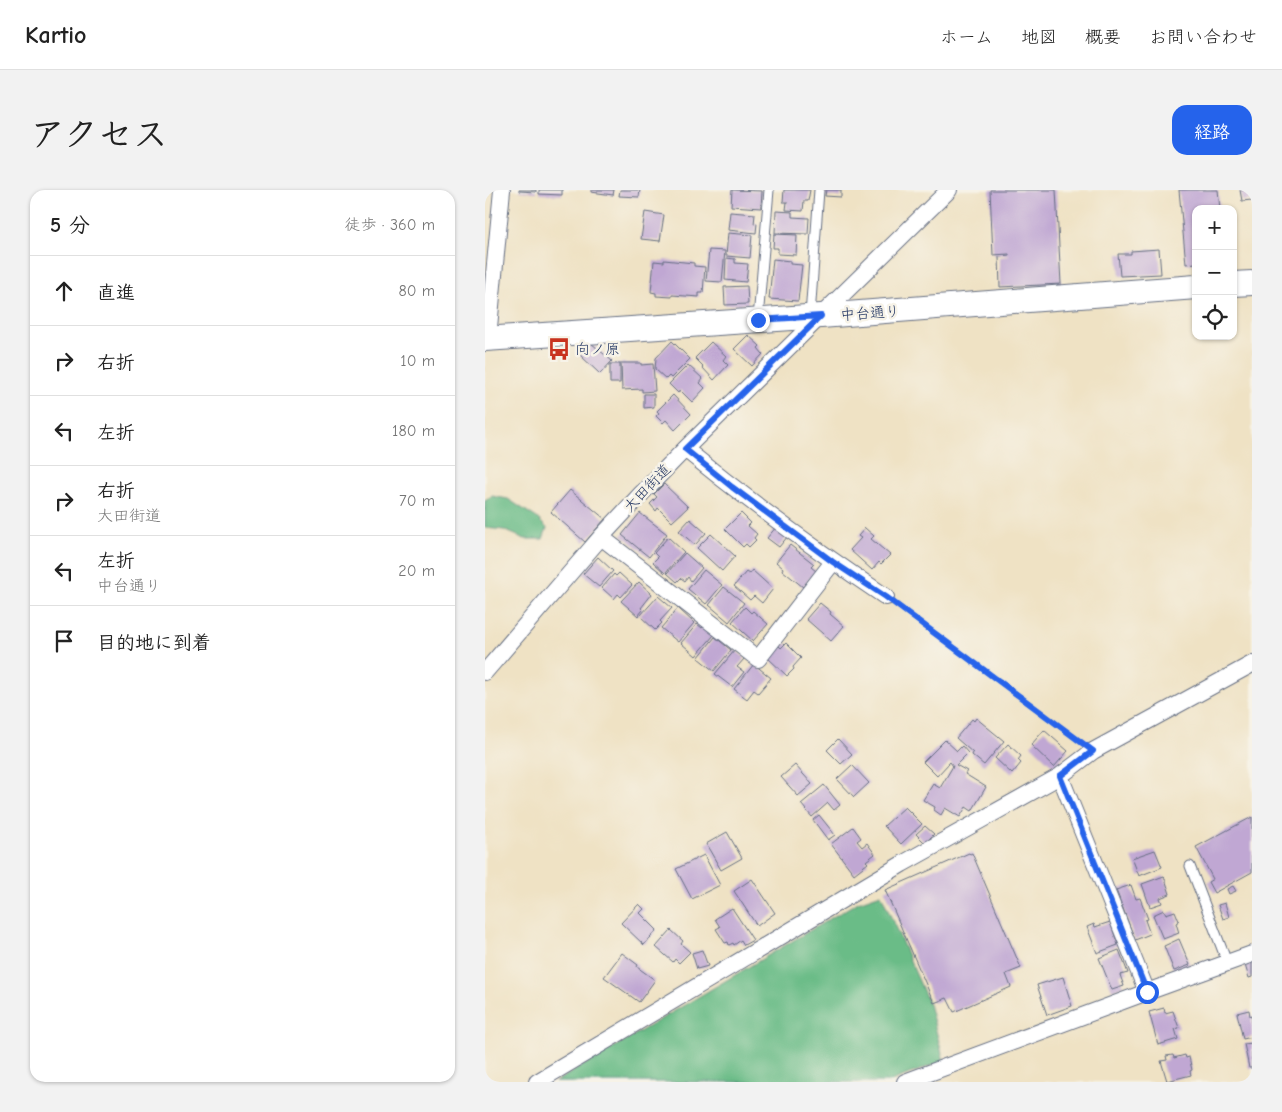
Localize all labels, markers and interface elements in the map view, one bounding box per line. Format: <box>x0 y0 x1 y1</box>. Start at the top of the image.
text: Kartio <box>25 21 87 49</box>
text: ホーム <box>940 27 993 48</box>
text: 地図 <box>1021 27 1057 48</box>
text: 概要 <box>1085 27 1121 48</box>
text: お問い合わせ <box>1149 27 1257 48</box>
button: 経路 <box>1172 105 1252 155</box>
text: アクセス <box>30 114 168 155</box>
map controls <box>1192 205 1237 340</box>
button: + <box>1192 205 1237 250</box>
text: 5 分 <box>50 213 90 237</box>
text: 徒歩 · 360 m <box>344 216 435 234</box>
button: − <box>1192 250 1237 295</box>
icon: ahead <box>50 277 78 305</box>
text: 直進 <box>97 282 135 304</box>
text: 80 m <box>398 282 435 300</box>
button: locate <box>1192 295 1237 340</box>
street label: 中台通り <box>839 302 901 324</box>
route end <box>747 309 770 332</box>
bus stop icon: 向ノ原 <box>546 336 572 362</box>
place label: 向ノ原 <box>575 340 620 358</box>
icon: right <box>50 347 78 375</box>
text: 右折 <box>97 352 135 374</box>
text: 10 m <box>400 352 435 370</box>
icon: left <box>50 417 78 445</box>
text: 左折 <box>97 422 135 444</box>
text: 180 m <box>392 422 435 440</box>
street label: 大田街道 <box>620 460 674 516</box>
text: 右折 <box>97 480 135 502</box>
icon: right <box>50 487 78 515</box>
text: 70 m <box>399 492 435 510</box>
text: 大田街道 <box>97 507 161 525</box>
text: 左折 <box>97 550 135 572</box>
icon: left <box>50 557 78 585</box>
text: 20 m <box>398 562 435 580</box>
text: 中台通り <box>97 577 161 595</box>
icon: arrive <box>50 627 78 655</box>
text: 目的地に到着 <box>97 632 211 654</box>
route start <box>1136 981 1159 1004</box>

